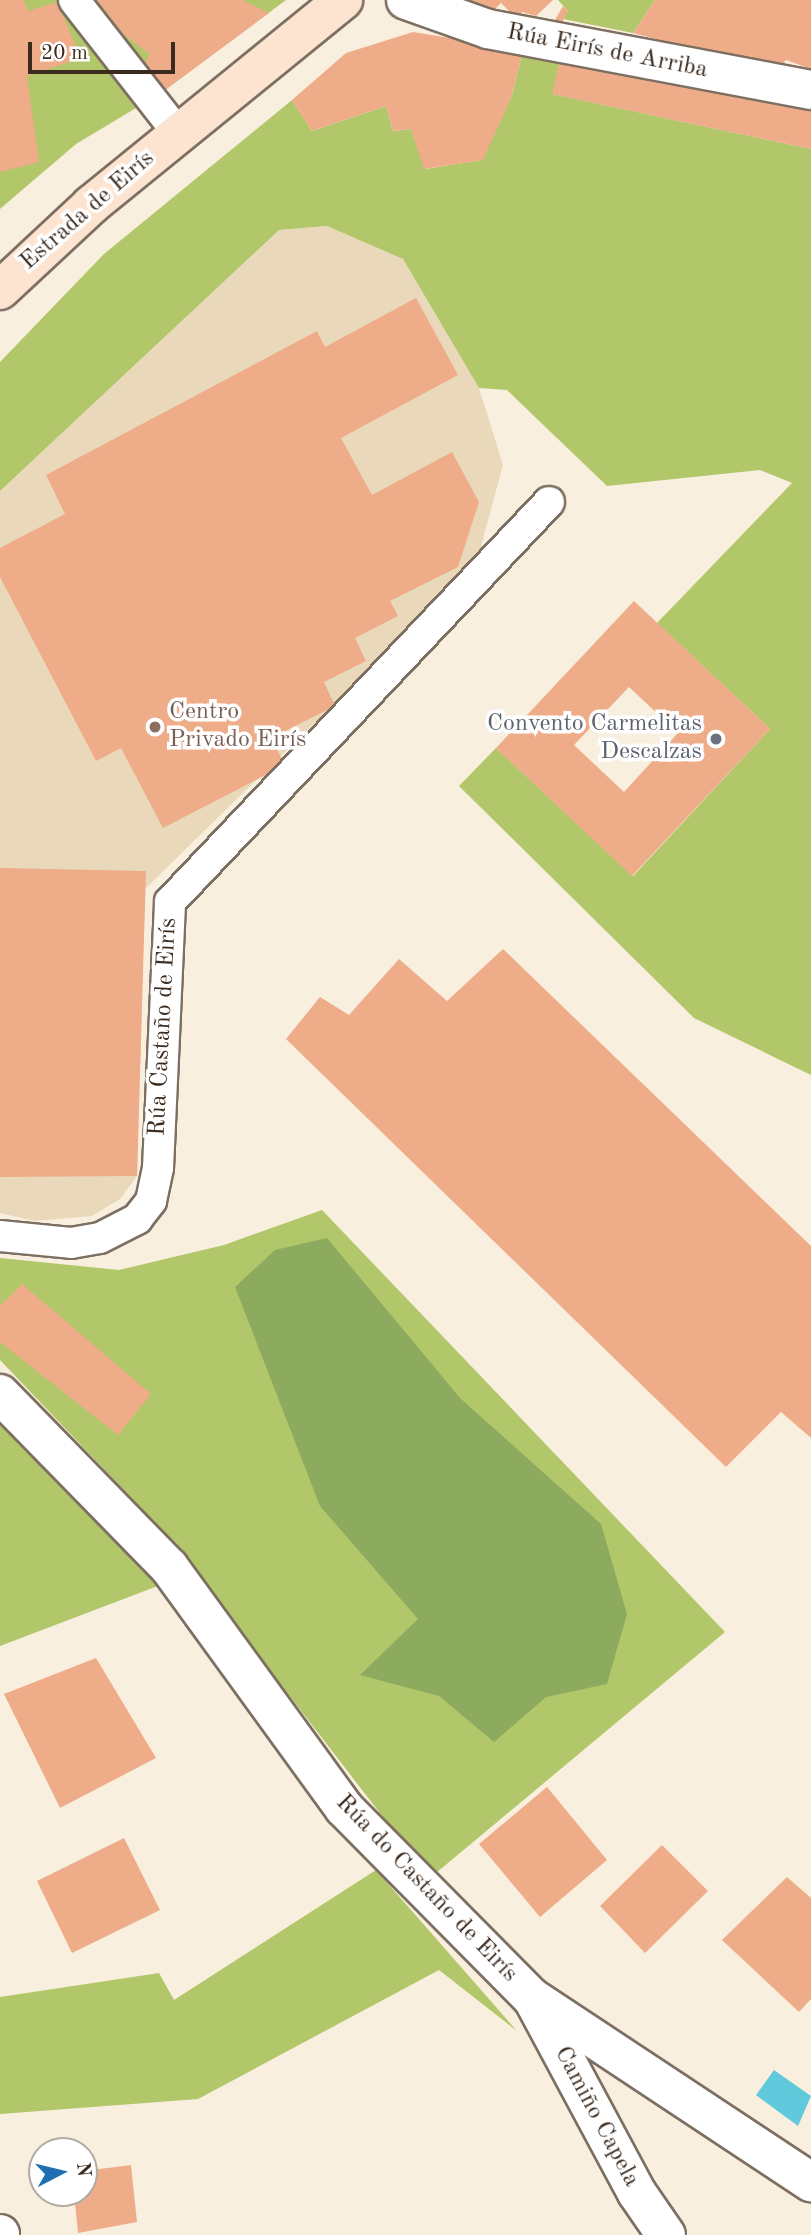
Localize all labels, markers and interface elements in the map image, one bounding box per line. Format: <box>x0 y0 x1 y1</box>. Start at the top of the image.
street label: Rúa Eirís de Arriba <box>504 18 710 86</box>
scale bar <box>32 28 178 72</box>
text: 20 m <box>41 43 88 64</box>
street label: Estrada de Eirís <box>15 145 161 277</box>
place label: Centro Privado Eirís <box>169 699 306 755</box>
place label: Convento Carmelitas Descalzas <box>487 711 702 767</box>
marker: Centro Privado Eirís <box>147 719 163 735</box>
marker: Convento Carmelitas Descalzas <box>708 731 724 747</box>
street label: Rúa Castaño de Eirís <box>144 917 184 1137</box>
street label: Rúa do Castaño de Eirís <box>329 1789 523 1989</box>
street label: Camiño Capela <box>547 2042 645 2192</box>
north arrow <box>28 2137 98 2207</box>
text: N <box>72 2161 93 2178</box>

